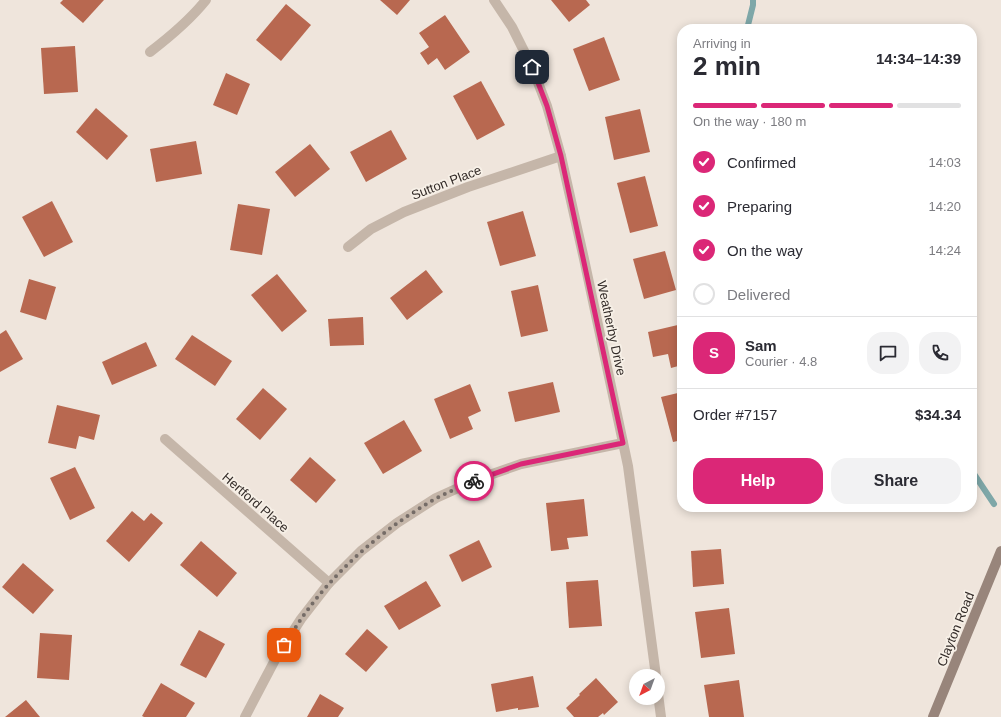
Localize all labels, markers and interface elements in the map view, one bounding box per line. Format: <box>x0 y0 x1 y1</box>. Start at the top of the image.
text: Arriving in <box>693 36 751 51</box>
pin <box>515 50 549 84</box>
text: 14:34–14:39 <box>876 50 961 67</box>
text: 2 min <box>693 51 761 81</box>
icon: home <box>521 56 543 78</box>
text: On the way · 180 m <box>693 114 806 129</box>
icon: check <box>693 151 715 173</box>
text: Confirmed <box>727 154 796 171</box>
text: 14:03 <box>928 155 961 170</box>
street label: Sutton Place <box>409 162 483 203</box>
icon: check <box>693 195 715 217</box>
text: Preparing <box>727 198 792 215</box>
text: 14:20 <box>928 199 961 214</box>
icon: check <box>693 239 715 261</box>
text: On the way <box>727 242 803 259</box>
text: 14:24 <box>928 243 961 258</box>
street label: Weatherby Drive <box>594 279 629 377</box>
text: Delivered <box>727 286 790 303</box>
button: chat <box>867 332 909 374</box>
button: phone <box>919 332 961 374</box>
text: Sam <box>745 337 777 354</box>
text: S <box>709 344 719 361</box>
text: Courier · 4.8 <box>745 354 817 369</box>
text: Order #7157 <box>693 406 777 423</box>
text: $34.34 <box>915 406 961 423</box>
button: Help <box>693 458 823 504</box>
button: Share <box>831 458 961 504</box>
courier <box>454 461 494 501</box>
street label: Hertford Place <box>219 469 292 535</box>
icon: bike <box>463 470 485 492</box>
street label: Clayton Road <box>934 590 977 669</box>
pin <box>267 628 301 662</box>
icon: bag <box>273 634 295 656</box>
north arrow <box>629 669 665 705</box>
map controls <box>629 669 665 705</box>

